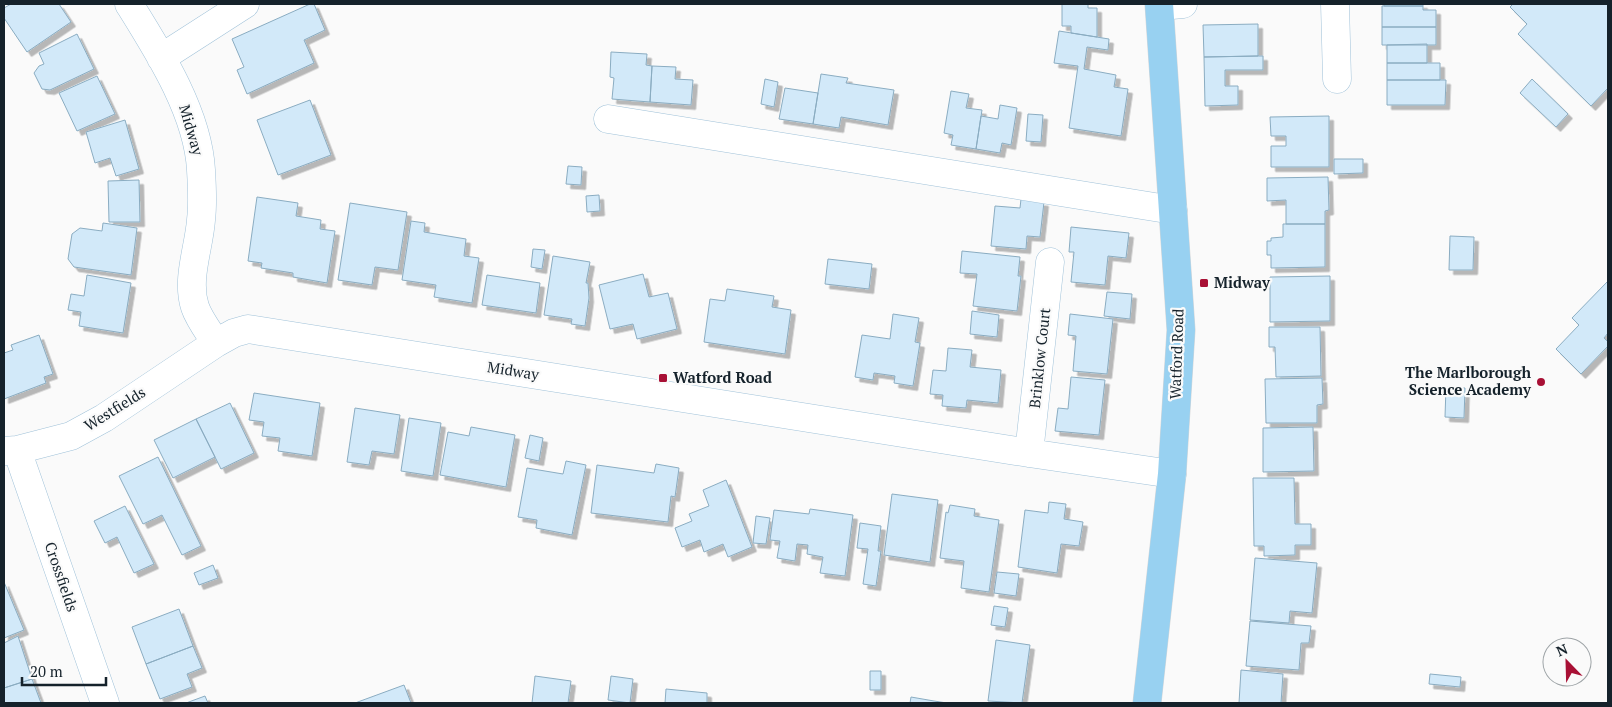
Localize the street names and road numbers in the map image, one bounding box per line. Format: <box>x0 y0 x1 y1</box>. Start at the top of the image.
street label: Midway <box>175 102 209 158</box>
street label: Brinklow Court <box>1024 306 1054 409</box>
street label: Watford Road <box>1164 308 1188 400</box>
street label: Midway <box>486 356 541 384</box>
street label: Westfields <box>80 382 149 435</box>
street label: Crossfields <box>41 539 83 614</box>

